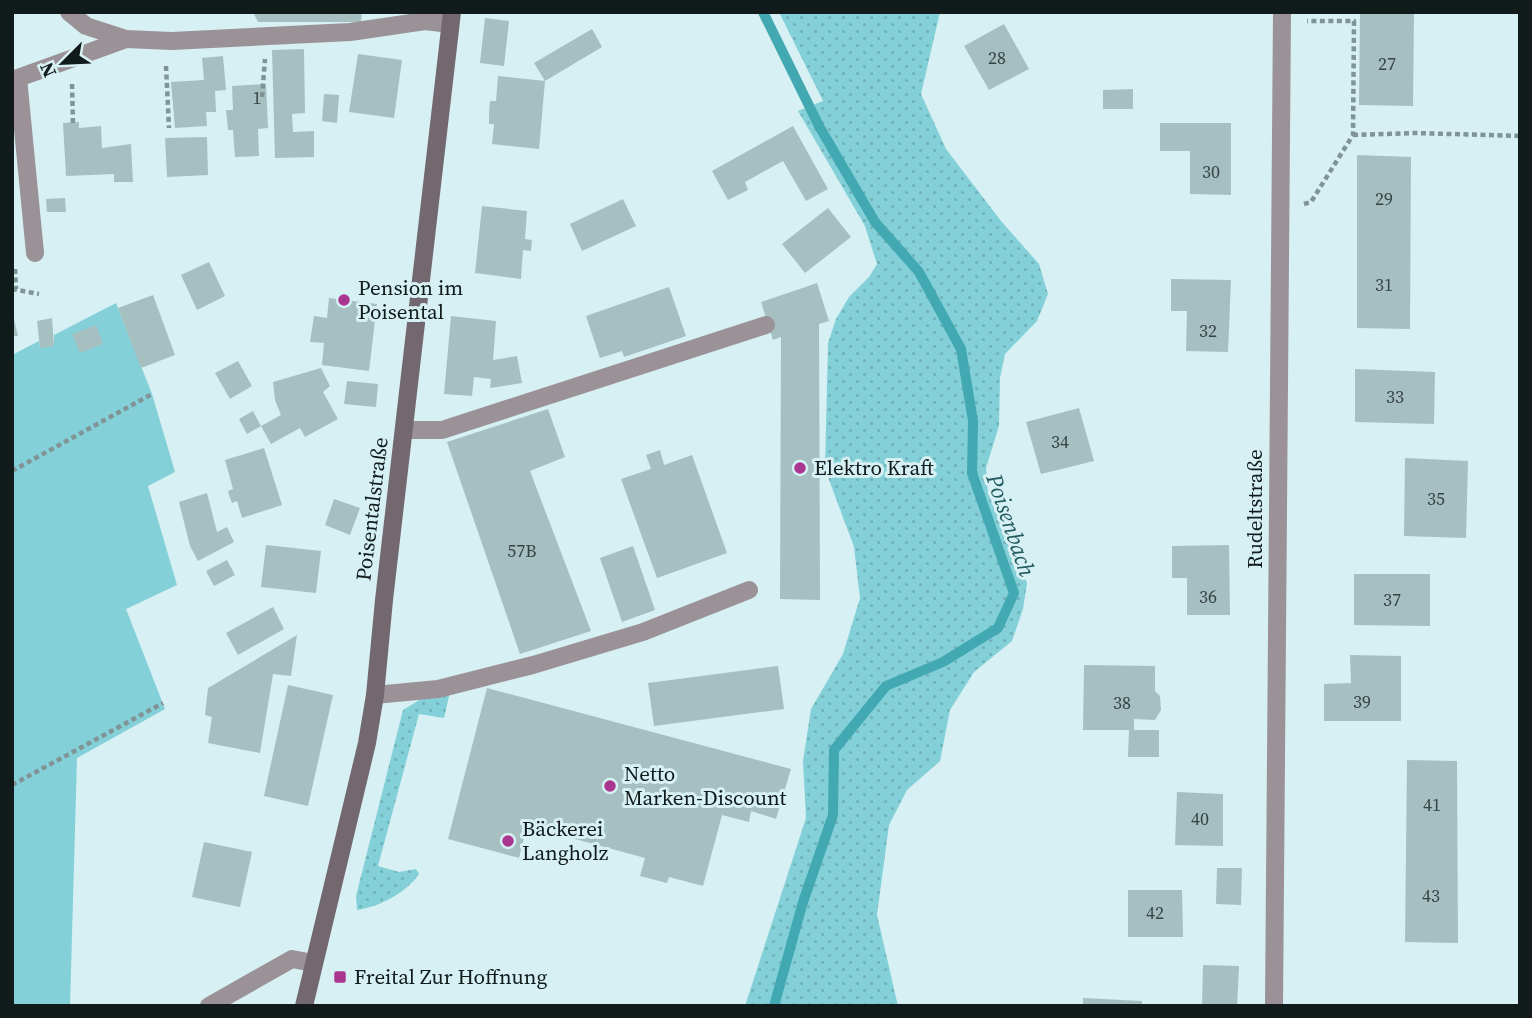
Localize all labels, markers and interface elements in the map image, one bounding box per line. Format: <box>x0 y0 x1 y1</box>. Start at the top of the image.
north arrow <box>28 28 98 98</box>
house number: 28 <box>988 45 1006 70</box>
house number: 27 <box>1378 51 1396 76</box>
text: N <box>33 58 62 82</box>
house number: 1 <box>253 85 262 110</box>
house number: 30 <box>1202 159 1220 184</box>
house number: 29 <box>1375 186 1393 211</box>
house number: 31 <box>1375 272 1393 297</box>
place label: Pension im Poisental <box>358 273 463 326</box>
marker: Pension im Poisental <box>336 292 352 308</box>
house number: 32 <box>1199 318 1217 343</box>
house number: 33 <box>1386 384 1404 409</box>
house number: 34 <box>1051 429 1069 454</box>
street label: Poisentalstraße <box>348 436 395 582</box>
street label: Rudeltstraße <box>1240 449 1269 569</box>
place label: Elektro Kraft <box>814 453 934 482</box>
marker: Elektro Kraft <box>792 460 808 476</box>
water label: Poisenbach <box>978 468 1044 581</box>
house number: 35 <box>1427 486 1445 511</box>
house number: 57B <box>507 538 537 563</box>
house number: 36 <box>1199 584 1217 609</box>
house number: 37 <box>1383 587 1401 612</box>
house number: 39 <box>1353 689 1371 714</box>
house number: 38 <box>1113 690 1131 715</box>
place label: Netto Marken-Discount <box>624 759 787 812</box>
marker: Netto Marken-Discount <box>602 778 618 794</box>
house number: 41 <box>1423 792 1441 817</box>
house number: 40 <box>1191 806 1209 831</box>
place label: Bäckerei Langholz <box>522 814 609 867</box>
marker: Bäckerei Langholz <box>500 833 516 849</box>
house number: 43 <box>1422 883 1440 908</box>
house number: 42 <box>1146 900 1164 925</box>
place label: Freital Zur Hoffnung <box>354 962 547 991</box>
marker: Freital Zur Hoffnung <box>332 969 348 985</box>

